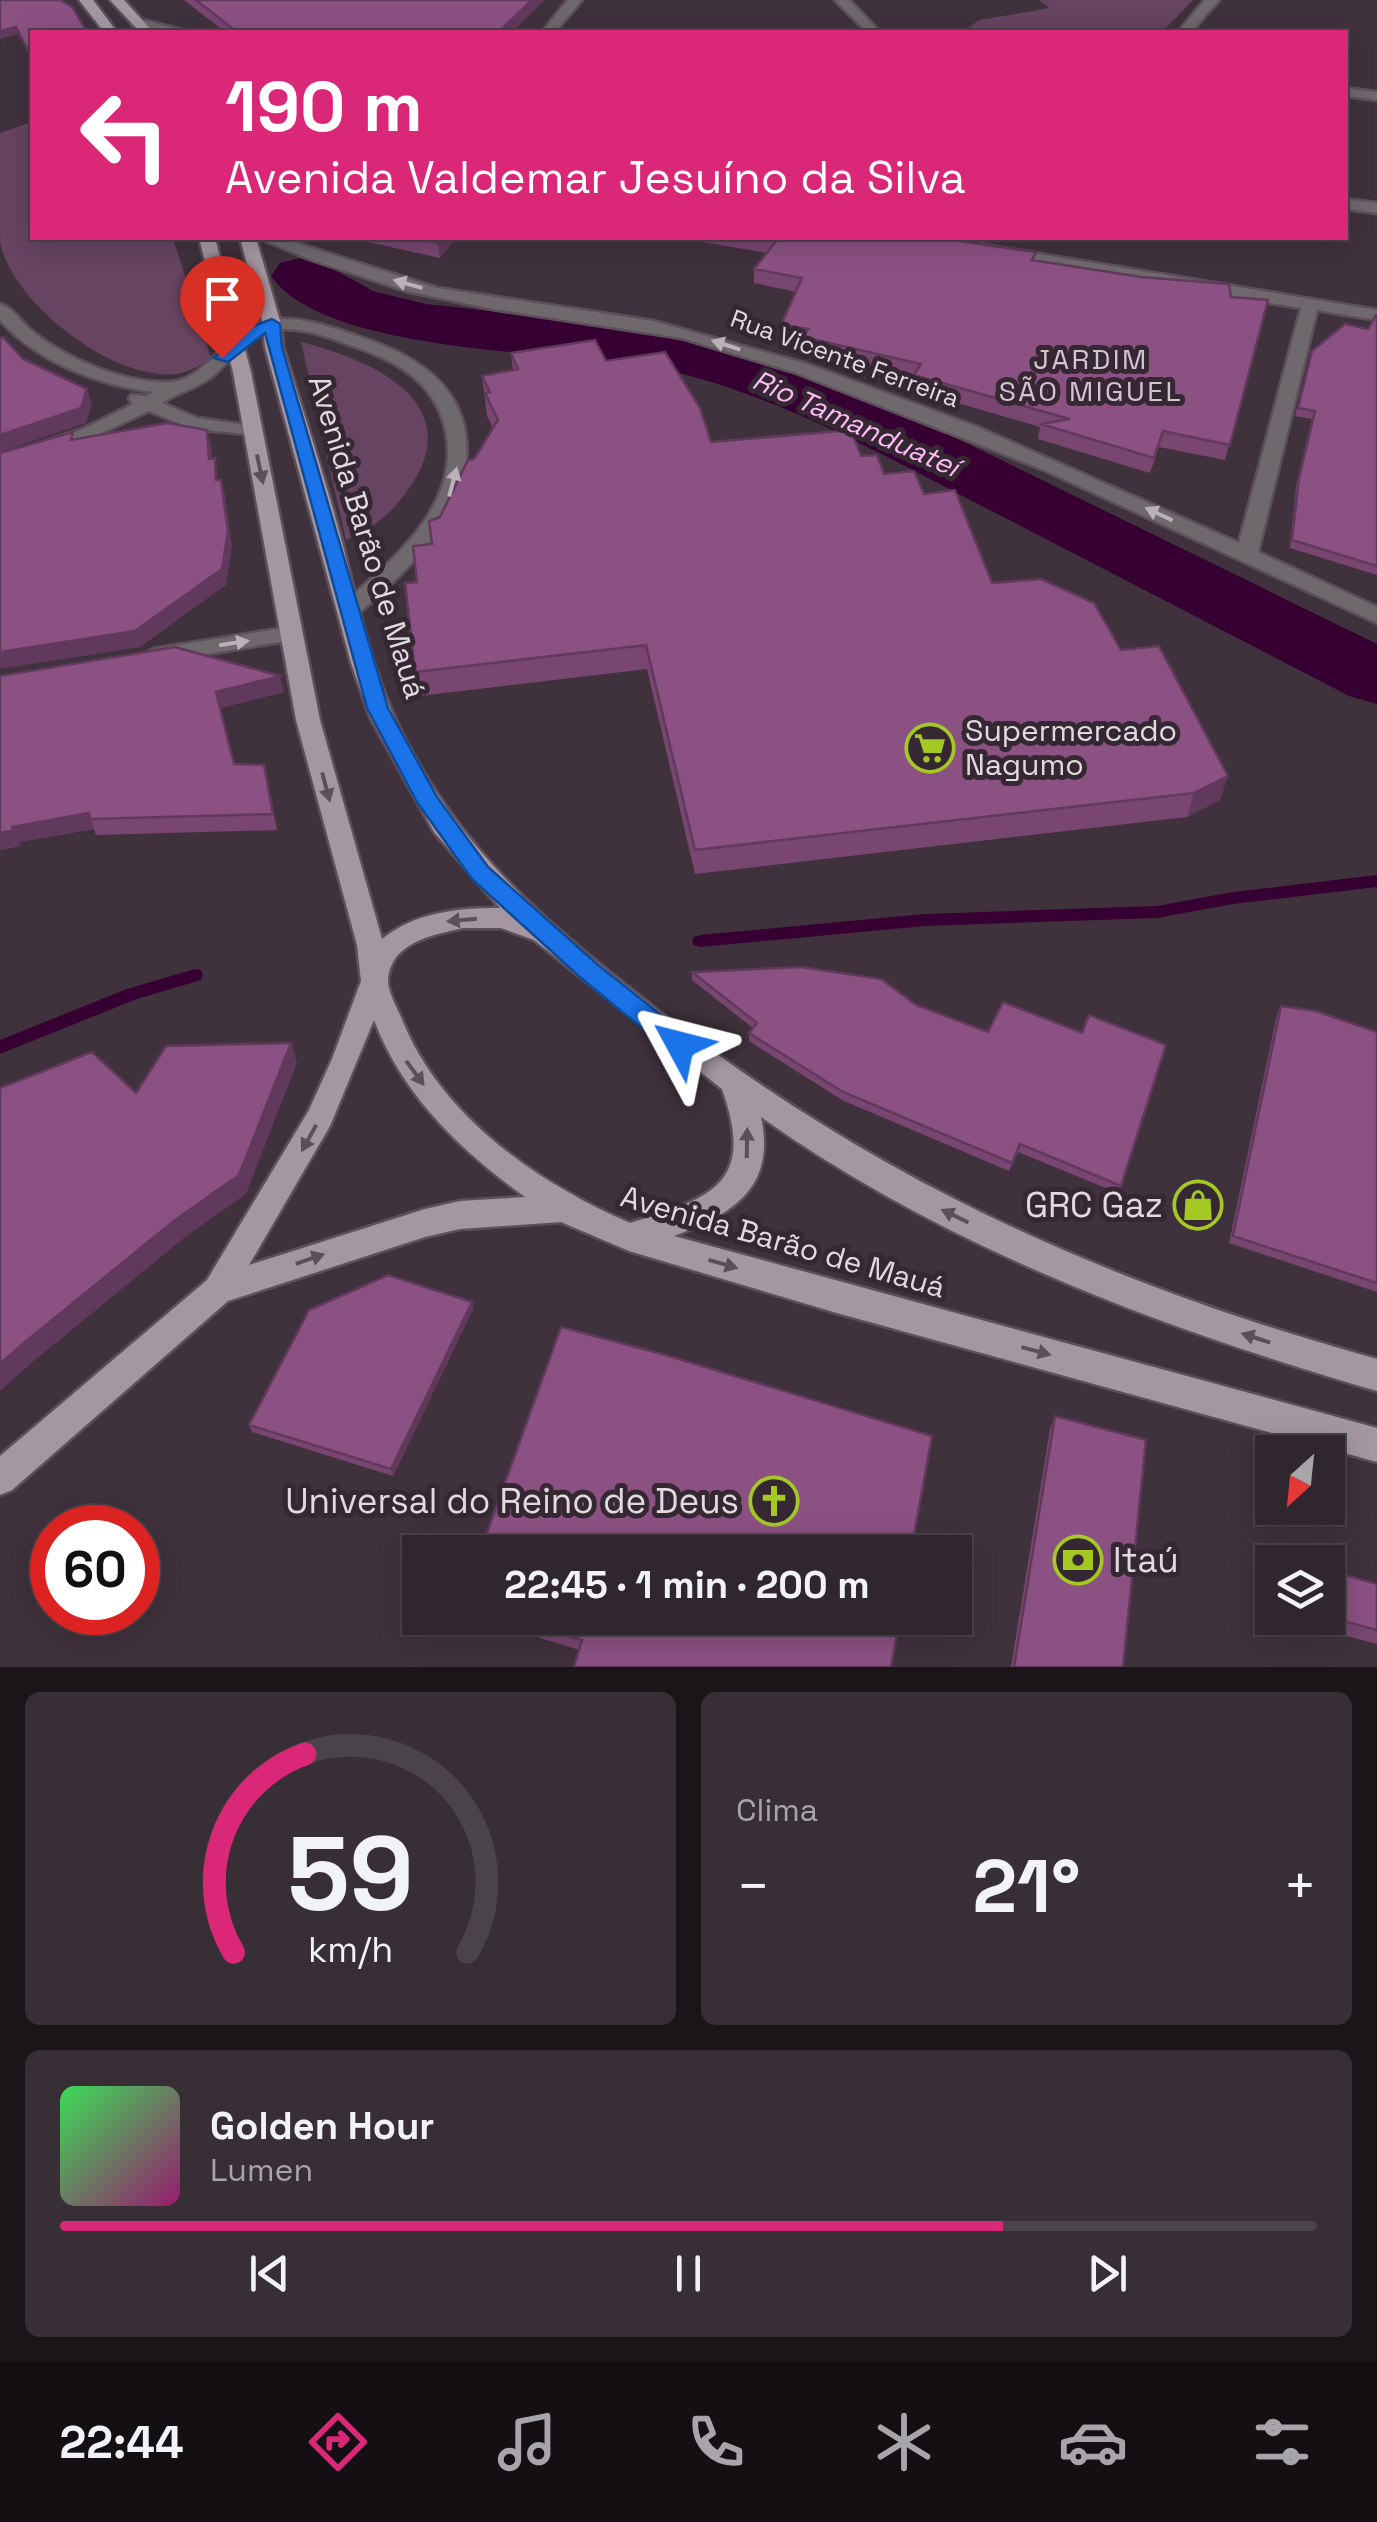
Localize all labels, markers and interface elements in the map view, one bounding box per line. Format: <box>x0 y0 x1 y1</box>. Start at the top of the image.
text: 190 m <box>225 62 423 151</box>
icon: left <box>60 70 190 200</box>
text: Avenida Valdemar Jesuíno da Silva <box>225 149 966 206</box>
pin <box>180 256 265 359</box>
icon: arrive <box>195 271 250 326</box>
one-way arrow <box>392 276 422 291</box>
street label: Rua Vicente Ferreira <box>726 302 964 414</box>
one-way arrow <box>711 336 741 351</box>
district label: JARDIM SÃO MIGUEL <box>999 341 1183 409</box>
water label: Rio Tamanduateí <box>747 361 969 487</box>
street label: Avenida Barão de Mauá <box>300 371 435 703</box>
one-way arrow <box>252 454 268 485</box>
one-way arrow <box>445 467 461 498</box>
one-way arrow <box>1144 506 1174 522</box>
one-way arrow <box>219 635 251 650</box>
place label: Supermercado Nagumo <box>965 711 1177 784</box>
supermarket icon: Supermercado Nagumo <box>904 722 956 774</box>
one-way arrow <box>319 772 335 803</box>
one-way arrow <box>445 912 477 928</box>
position arrow <box>628 993 732 1097</box>
one-way arrow <box>405 1059 425 1086</box>
one-way arrow <box>300 1124 317 1153</box>
one-way arrow <box>740 1127 756 1159</box>
street label: Avenida Barão de Mauá <box>616 1176 950 1307</box>
shop icon: GRC Gaz <box>1172 1179 1224 1231</box>
place label: GRC Gaz <box>1025 1183 1163 1227</box>
one-way arrow <box>941 1208 970 1225</box>
one-way arrow <box>295 1250 325 1265</box>
one-way arrow <box>708 1257 739 1272</box>
one-way arrow <box>1240 1330 1270 1345</box>
one-way arrow <box>1021 1343 1052 1359</box>
north arrow <box>1255 1435 1345 1525</box>
map controls <box>1255 1435 1345 1635</box>
church icon: Universal do Reino de Deus <box>748 1475 800 1527</box>
place label: Universal do Reino de Deus <box>285 1479 739 1523</box>
speed limit sign: 60 <box>30 1505 160 1635</box>
bank icon: Itaú <box>1052 1534 1104 1586</box>
place label: Itaú <box>1113 1538 1179 1582</box>
button: layers <box>1255 1545 1345 1635</box>
text: 22:45 · 1 min · 200 m <box>504 1561 870 1609</box>
text: Clima <box>736 1790 818 1830</box>
text: 59 <box>287 1808 414 1940</box>
text: 21° <box>972 1838 1081 1934</box>
text: − <box>736 1851 770 1921</box>
text: + <box>1283 1851 1317 1921</box>
text: km/h <box>308 1927 393 1972</box>
text: Golden Hour <box>210 2102 434 2150</box>
text: Lumen <box>210 2150 313 2190</box>
icon: previous <box>242 2246 297 2301</box>
icon: pause <box>661 2246 716 2301</box>
icon: next <box>1080 2246 1135 2301</box>
icon: directions <box>303 2407 373 2477</box>
icon: music <box>492 2407 562 2477</box>
icon: phone <box>681 2407 751 2477</box>
icon: climate <box>869 2407 939 2477</box>
icon: car <box>1058 2407 1128 2477</box>
icon: filters <box>1247 2407 1317 2477</box>
text: 22:44 <box>59 2414 184 2471</box>

